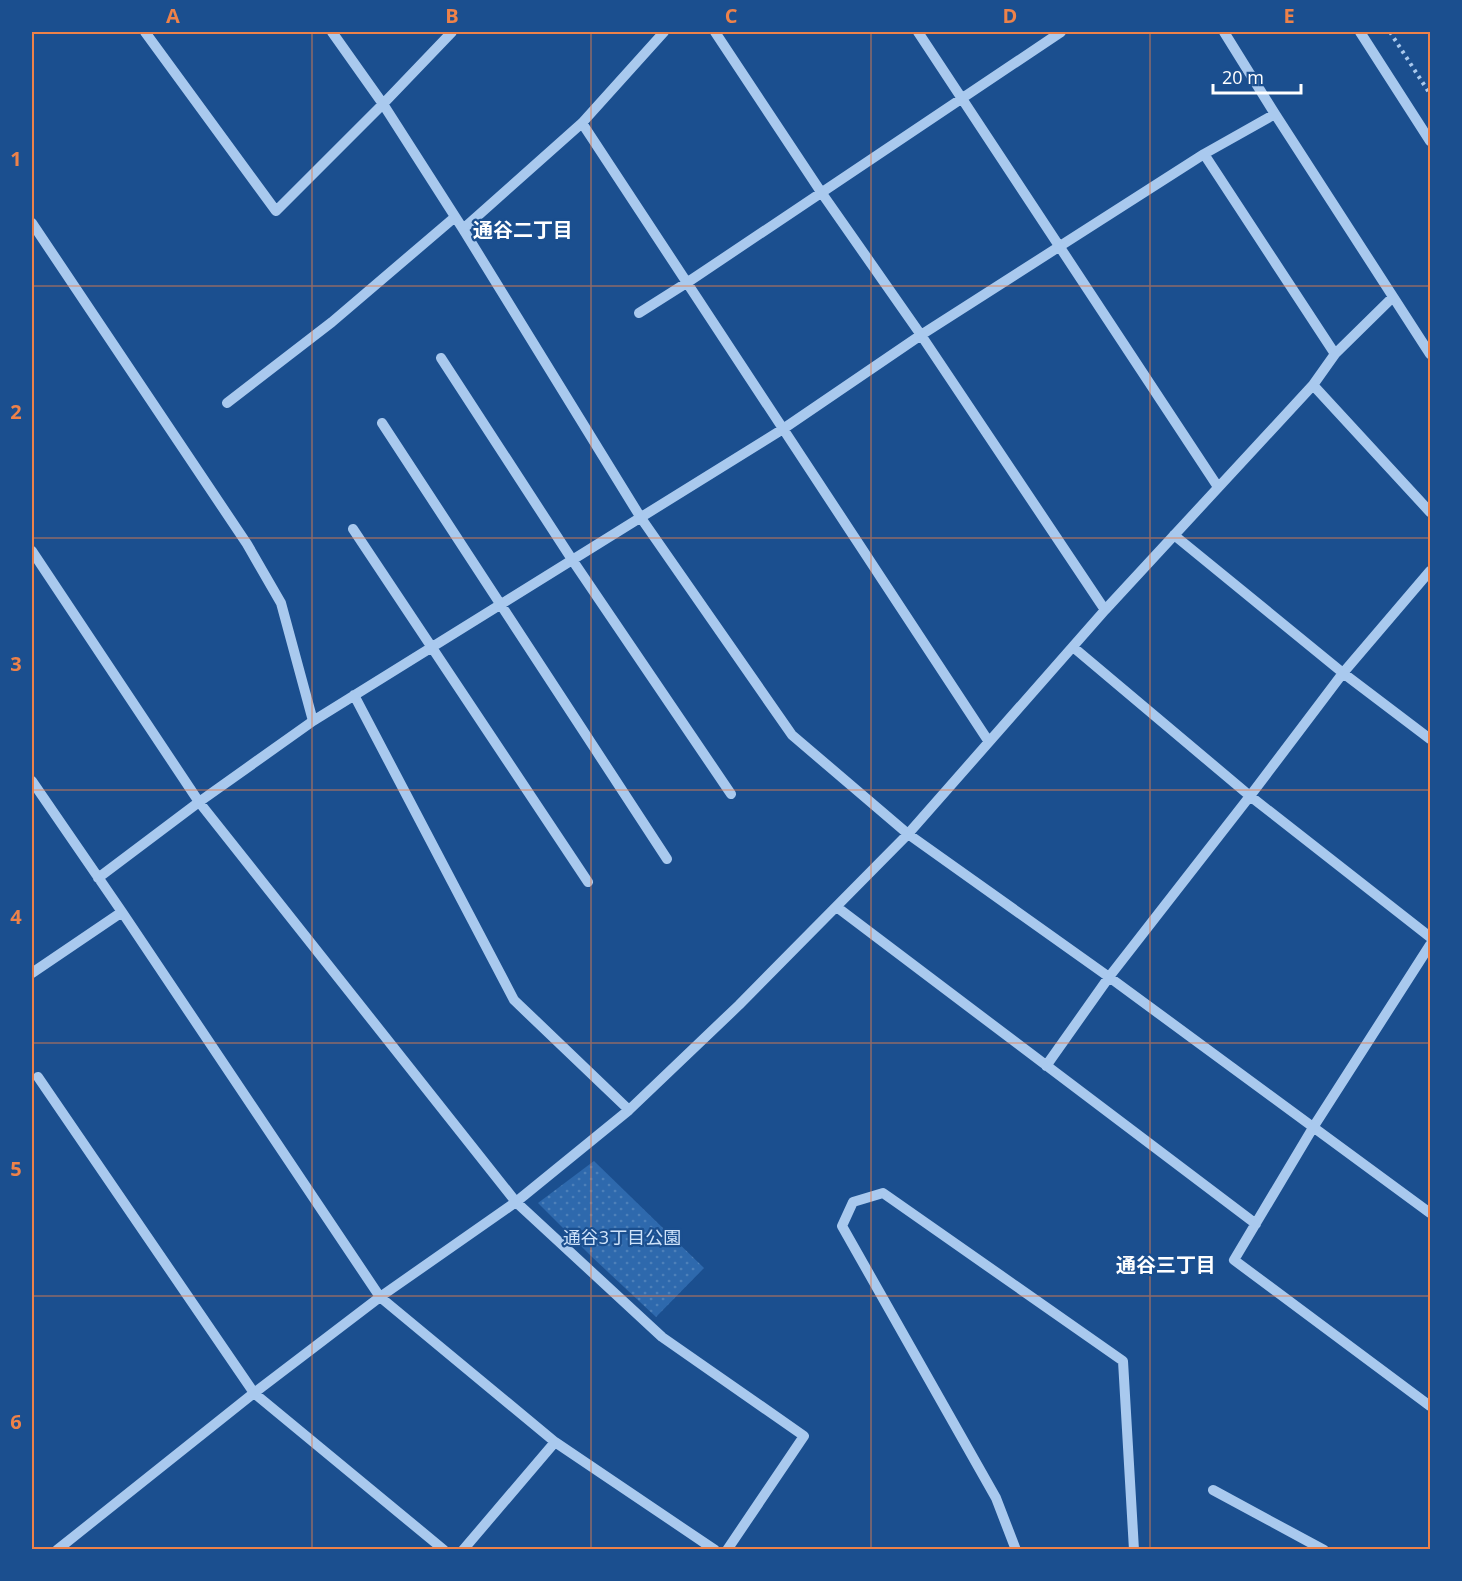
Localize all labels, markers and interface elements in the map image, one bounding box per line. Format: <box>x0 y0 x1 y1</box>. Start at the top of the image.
text: A <box>166 2 180 29</box>
text: B <box>445 2 459 29</box>
text: C <box>725 2 738 29</box>
text: D <box>1003 2 1017 29</box>
text: E <box>1283 2 1295 29</box>
scale bar <box>1213 57 1302 95</box>
text: 20 m <box>1222 65 1264 89</box>
text: 1 <box>10 145 22 172</box>
district label: 通谷二丁目 <box>473 216 573 243</box>
text: 2 <box>10 398 22 425</box>
text: 3 <box>10 650 22 677</box>
text: 4 <box>10 903 22 930</box>
text: 5 <box>10 1155 22 1182</box>
park label: 通谷3丁目公園 <box>563 1225 681 1249</box>
district label: 通谷三丁目 <box>1116 1251 1216 1278</box>
text: 6 <box>10 1408 22 1435</box>

